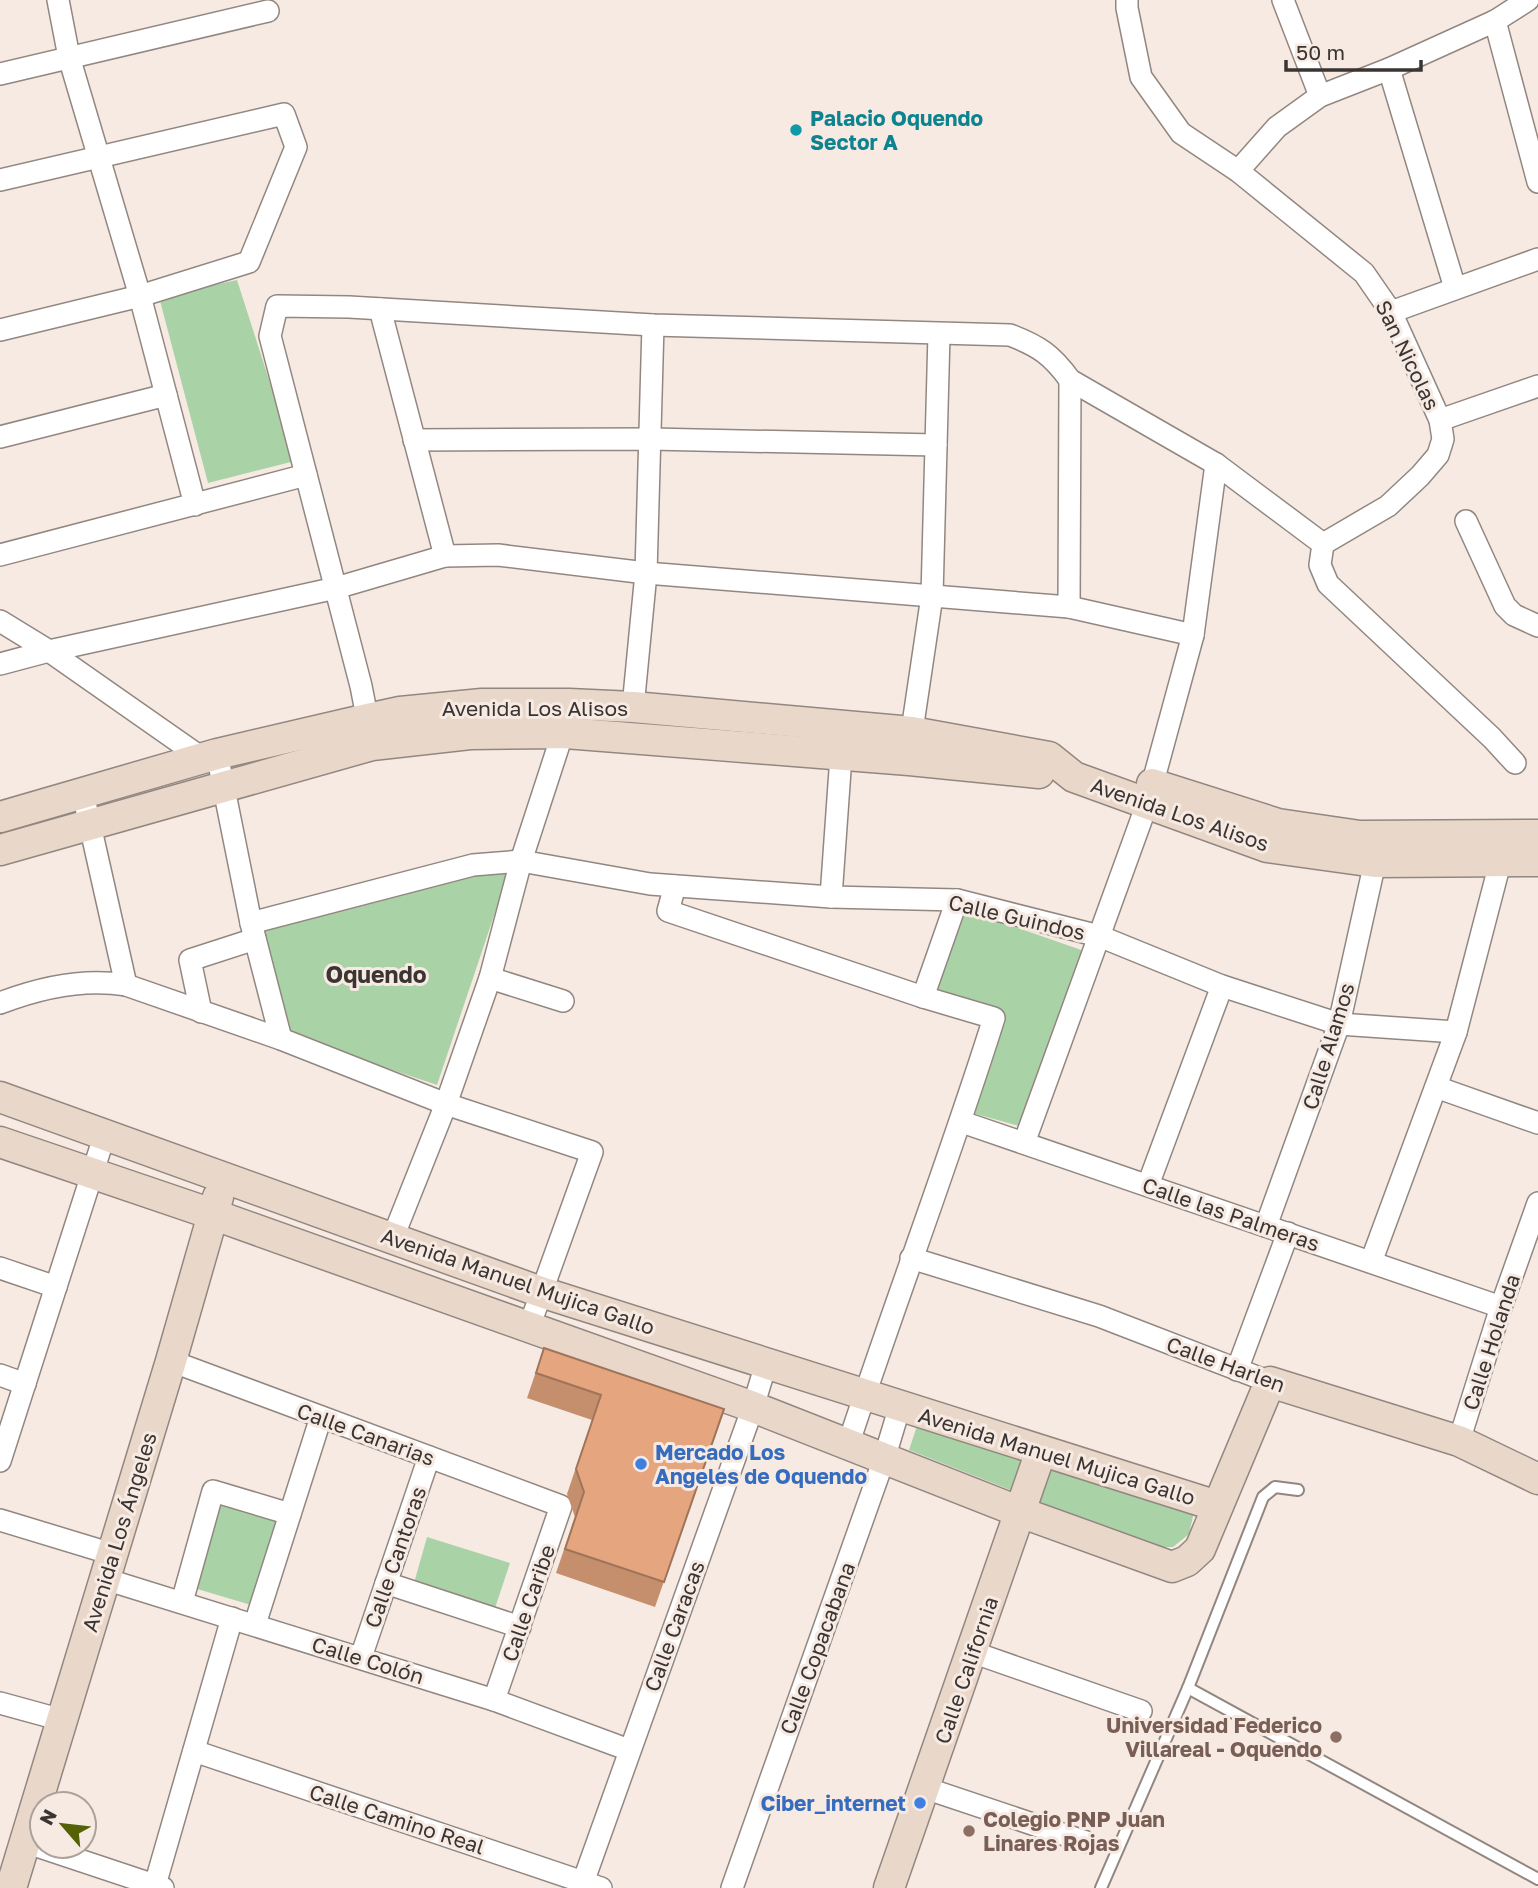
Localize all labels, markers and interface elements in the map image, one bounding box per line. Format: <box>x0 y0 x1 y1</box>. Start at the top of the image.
scale bar <box>1286 28 1421 72</box>
text: 50 m <box>1296 39 1345 65</box>
place label: Palacio Oquendo Sector A <box>810 105 983 155</box>
marker: Palacio Oquendo Sector A <box>788 122 804 138</box>
street label: San Nicolas <box>1370 296 1446 414</box>
street label: Avenida Los Alisos <box>442 695 628 721</box>
street label: Avenida Los Alisos <box>1088 771 1272 857</box>
street label: Calle Guindos <box>946 889 1088 945</box>
district label: Oquendo <box>326 960 427 988</box>
street label: Calle Alamos <box>1296 979 1360 1113</box>
street label: Calle las Palmeras <box>1139 1171 1323 1257</box>
street label: Avenida Manuel Mujica Gallo <box>378 1222 658 1340</box>
street label: Calle Holanda <box>1457 1271 1525 1413</box>
street label: Calle Harlen <box>1163 1331 1289 1397</box>
street label: Calle Canarias <box>294 1397 438 1471</box>
street label: Avenida Manuel Mujica Gallo <box>916 1402 1198 1510</box>
street label: Avenida Los Ángeles <box>76 1429 162 1635</box>
place label: Mercado Los Angeles de Oquendo <box>655 1439 867 1489</box>
marker: Mercado Los Angeles de Oquendo <box>633 1456 649 1472</box>
street label: Calle Cantoras <box>359 1483 431 1631</box>
street label: Calle Caribe <box>496 1541 560 1665</box>
street label: Calle Caracas <box>638 1557 710 1695</box>
street label: Calle Copacabana <box>774 1558 860 1738</box>
street label: Calle California <box>929 1593 1003 1747</box>
street label: Calle Colón <box>309 1631 427 1689</box>
place label: Universidad Federico Villareal - Oquendo <box>1106 1712 1322 1762</box>
marker: Universidad Federico Villareal - Oquendo <box>1328 1729 1344 1745</box>
street label: Calle Camino Real <box>306 1778 488 1860</box>
north arrow <box>28 1790 98 1860</box>
place label: Ciber_internet <box>761 1790 906 1816</box>
marker: Ciber_internet <box>912 1795 928 1811</box>
text: N <box>34 1805 61 1829</box>
place label: Colegio PNP Juan Linares Rojas <box>983 1806 1165 1856</box>
marker: Colegio PNP Juan Linares Rojas <box>961 1823 977 1839</box>

